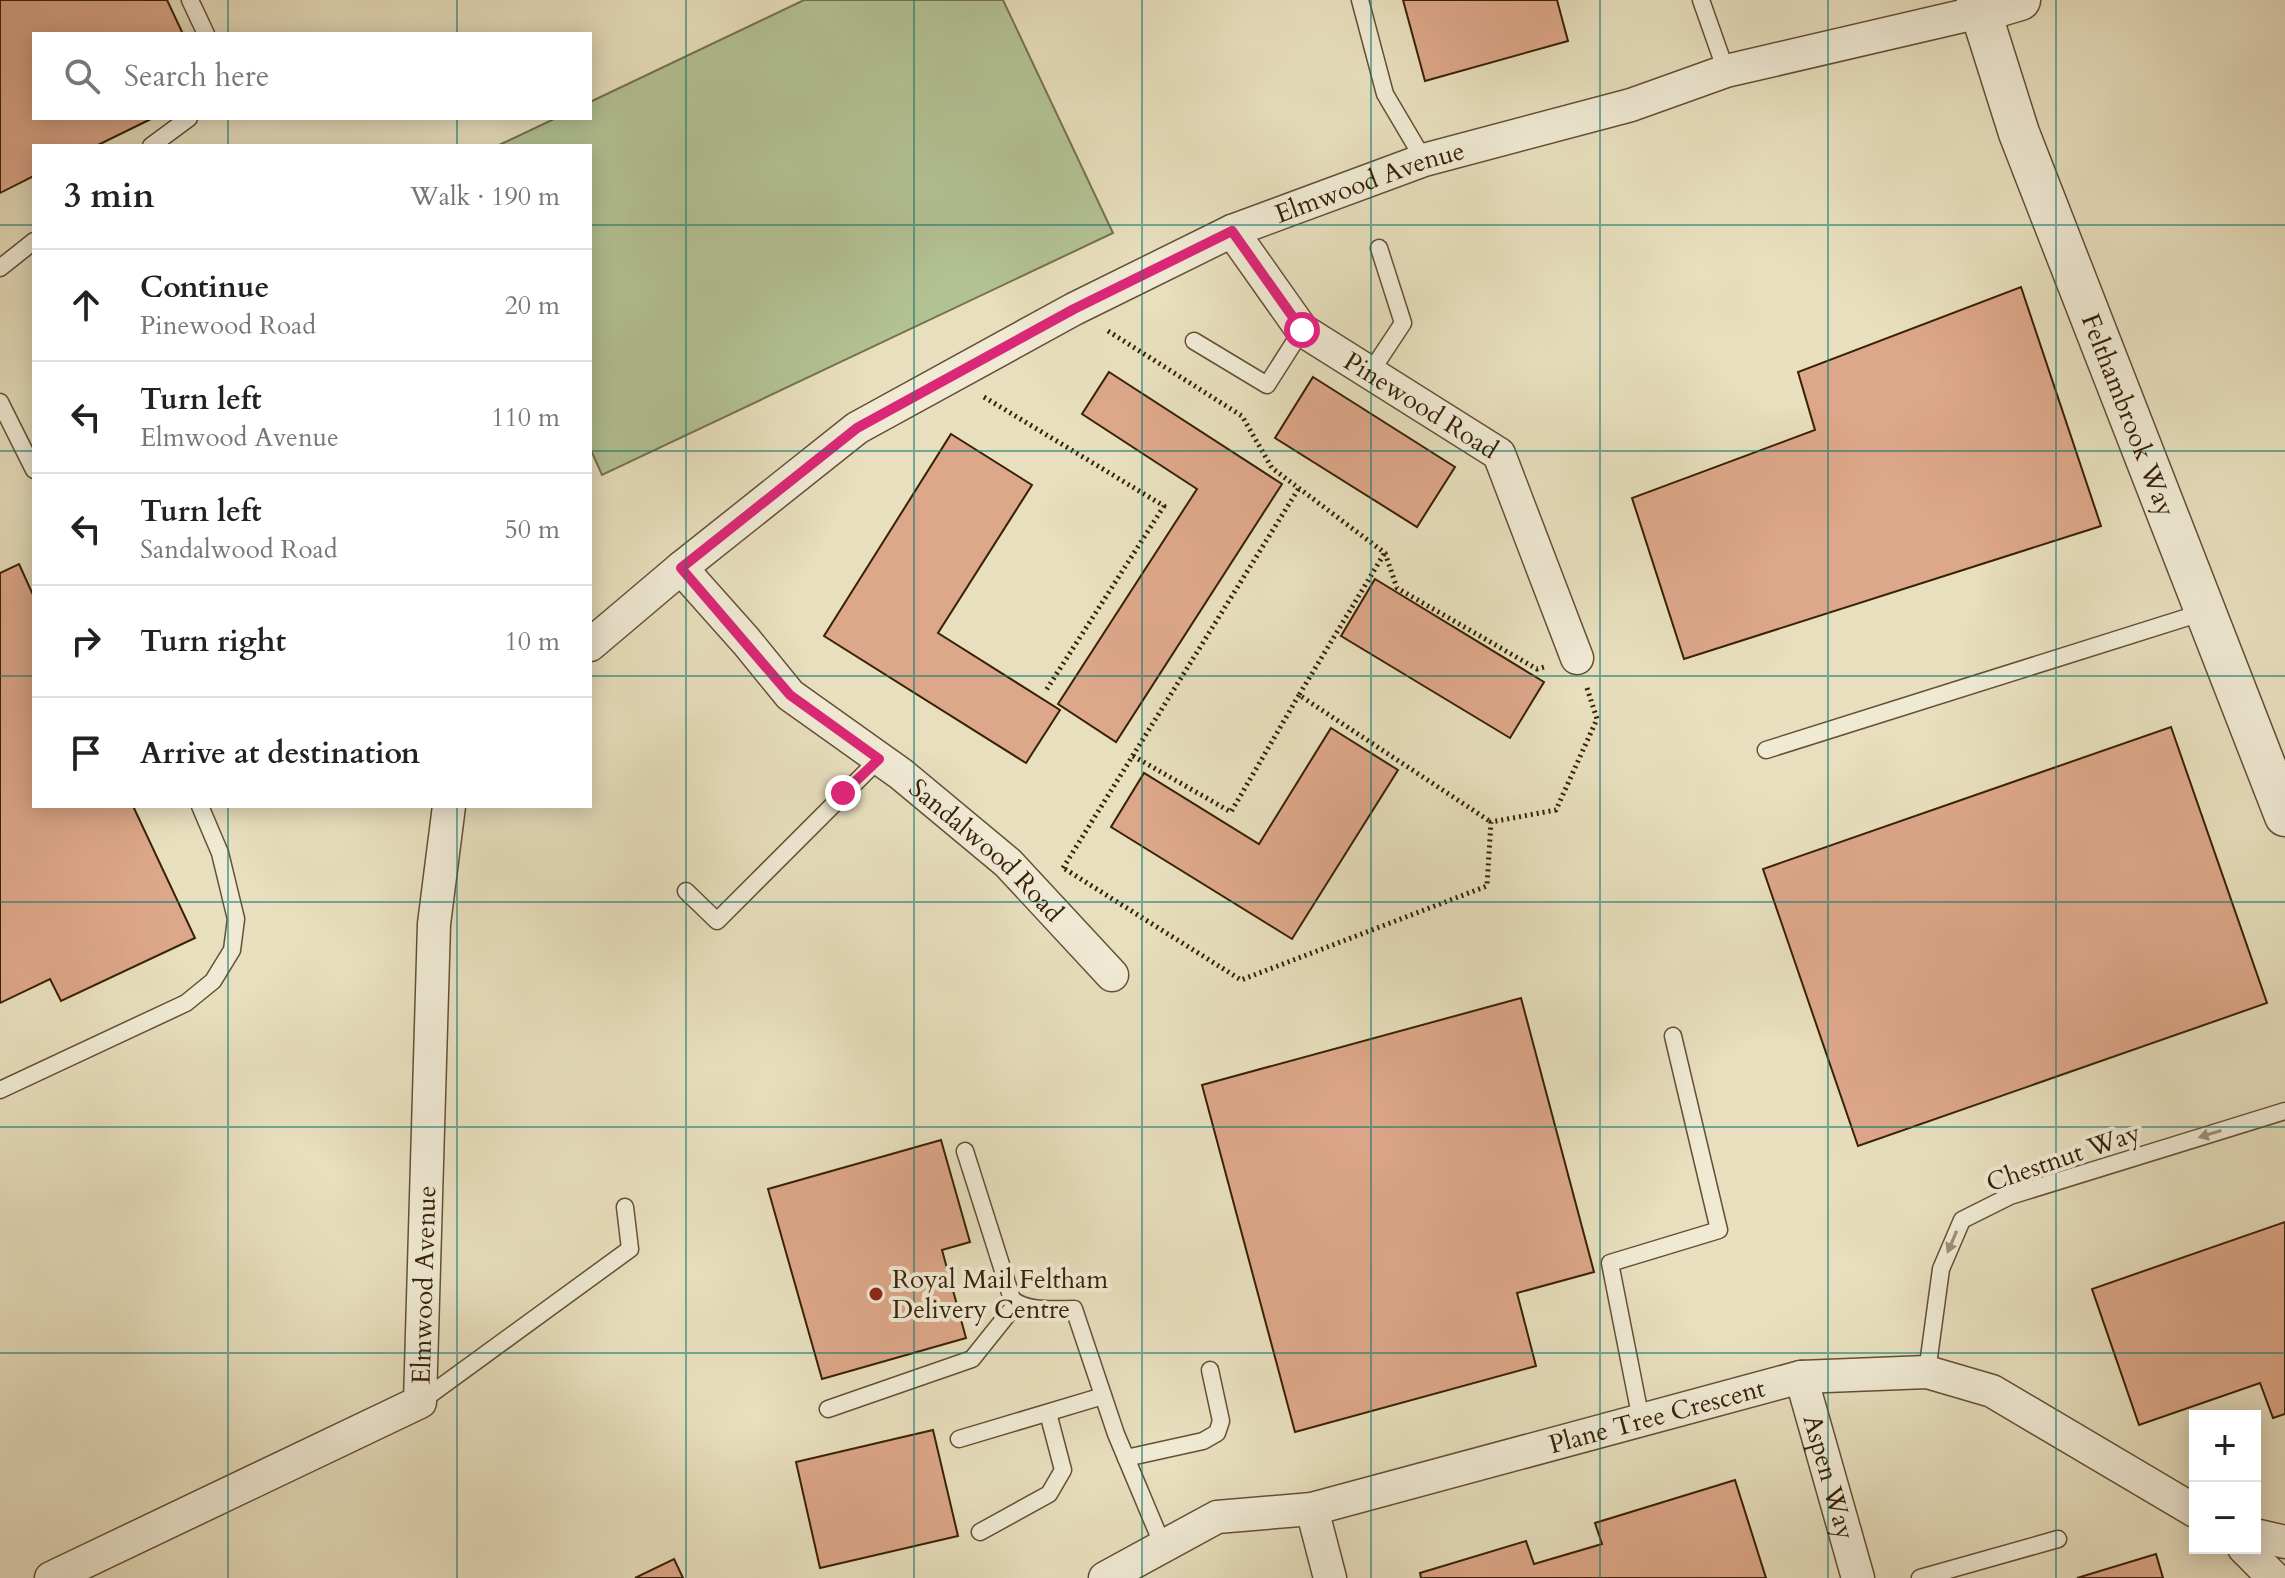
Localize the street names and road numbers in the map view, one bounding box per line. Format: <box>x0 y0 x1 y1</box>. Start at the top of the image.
street label: Elmwood Avenue <box>1270 133 1468 232</box>
street label: Felthambrook Way <box>2073 308 2184 522</box>
street label: Pinewood Road <box>1337 344 1505 467</box>
street label: Sandalwood Road <box>901 771 1071 930</box>
street label: Chestnut Way <box>1981 1115 2145 1200</box>
street label: Elmwood Avenue <box>404 1185 444 1385</box>
street label: Plane Tree Crescent <box>1545 1371 1769 1462</box>
street label: Aspen Way <box>1795 1411 1863 1544</box>

